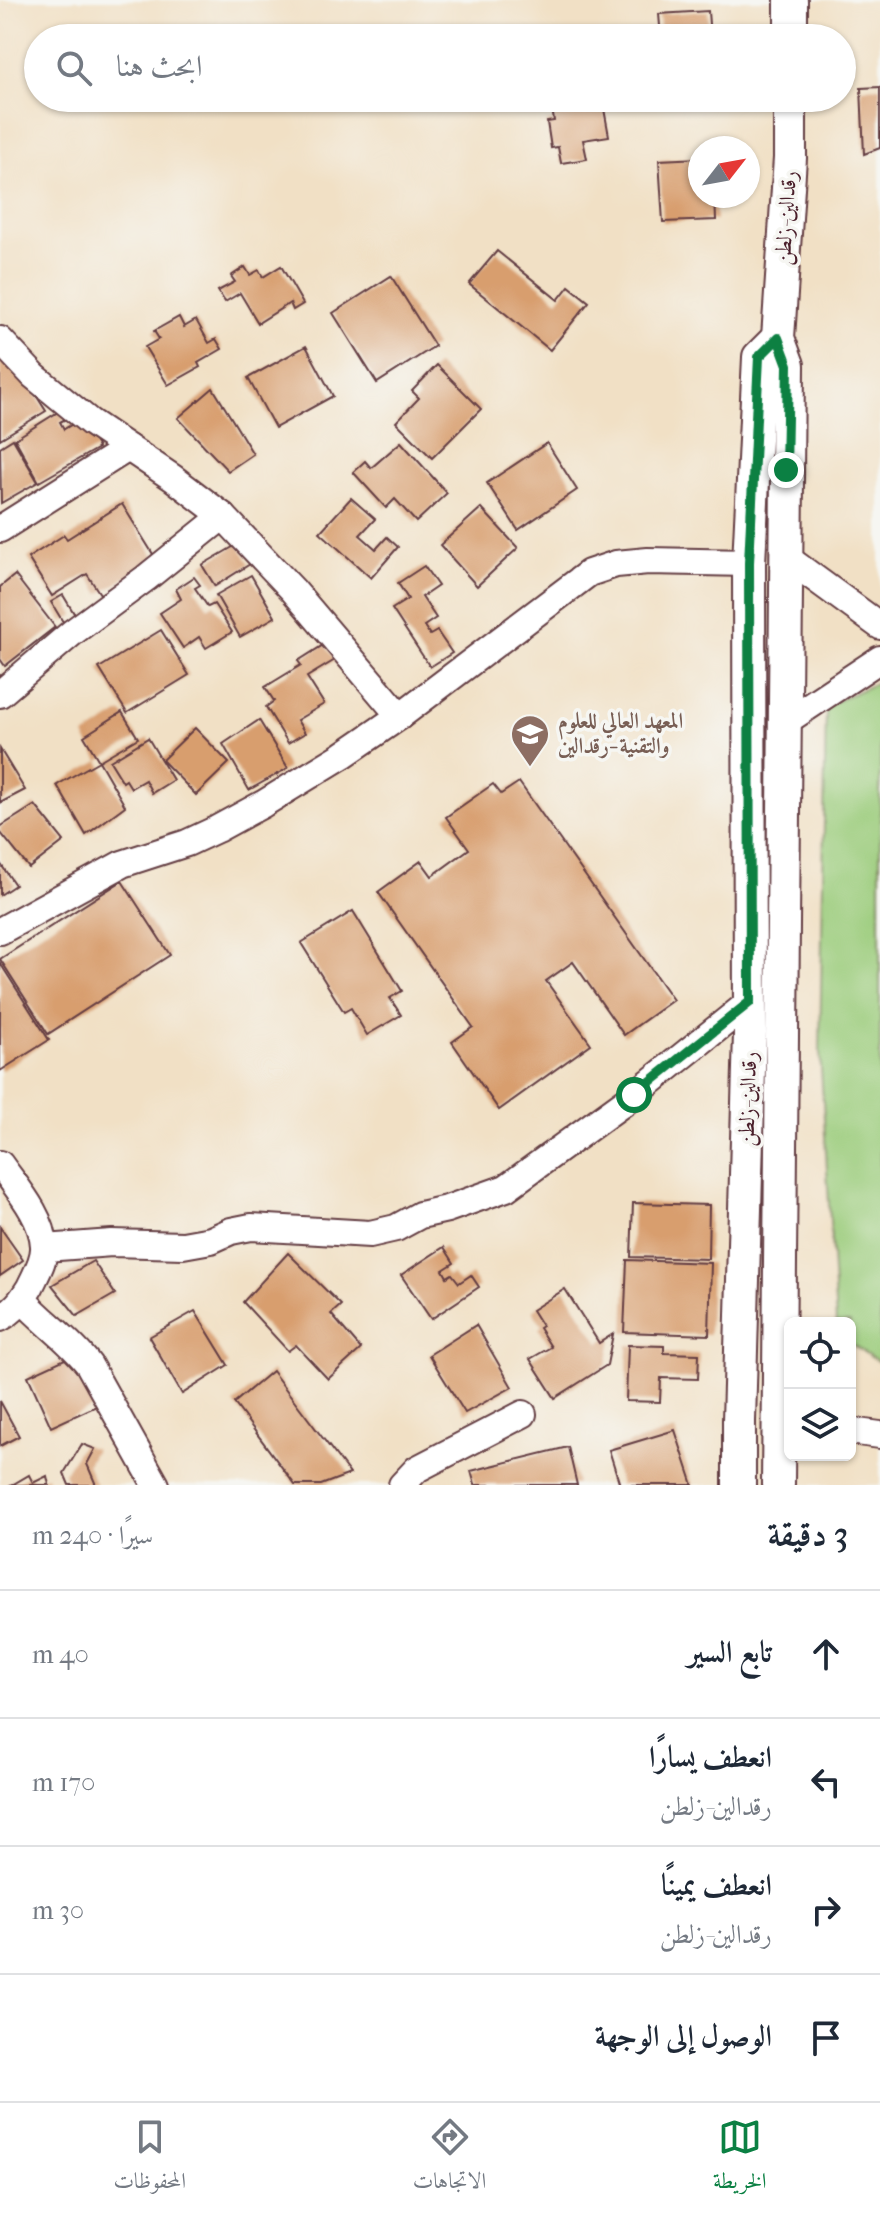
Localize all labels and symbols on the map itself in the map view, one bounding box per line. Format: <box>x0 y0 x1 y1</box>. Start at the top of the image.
north arrow <box>688 136 760 208</box>
street label: رقدالين-زلطن <box>770 170 804 266</box>
route end <box>768 452 804 488</box>
place label: المعهد العالي للعلوم والتقنية -رقدالين <box>558 708 683 759</box>
school or university icon: المعهد العالي للعلوم والتقنية -رقدالين <box>509 713 551 768</box>
street label: رقدالين-زلطن <box>733 1051 765 1147</box>
route start <box>616 1077 652 1113</box>

